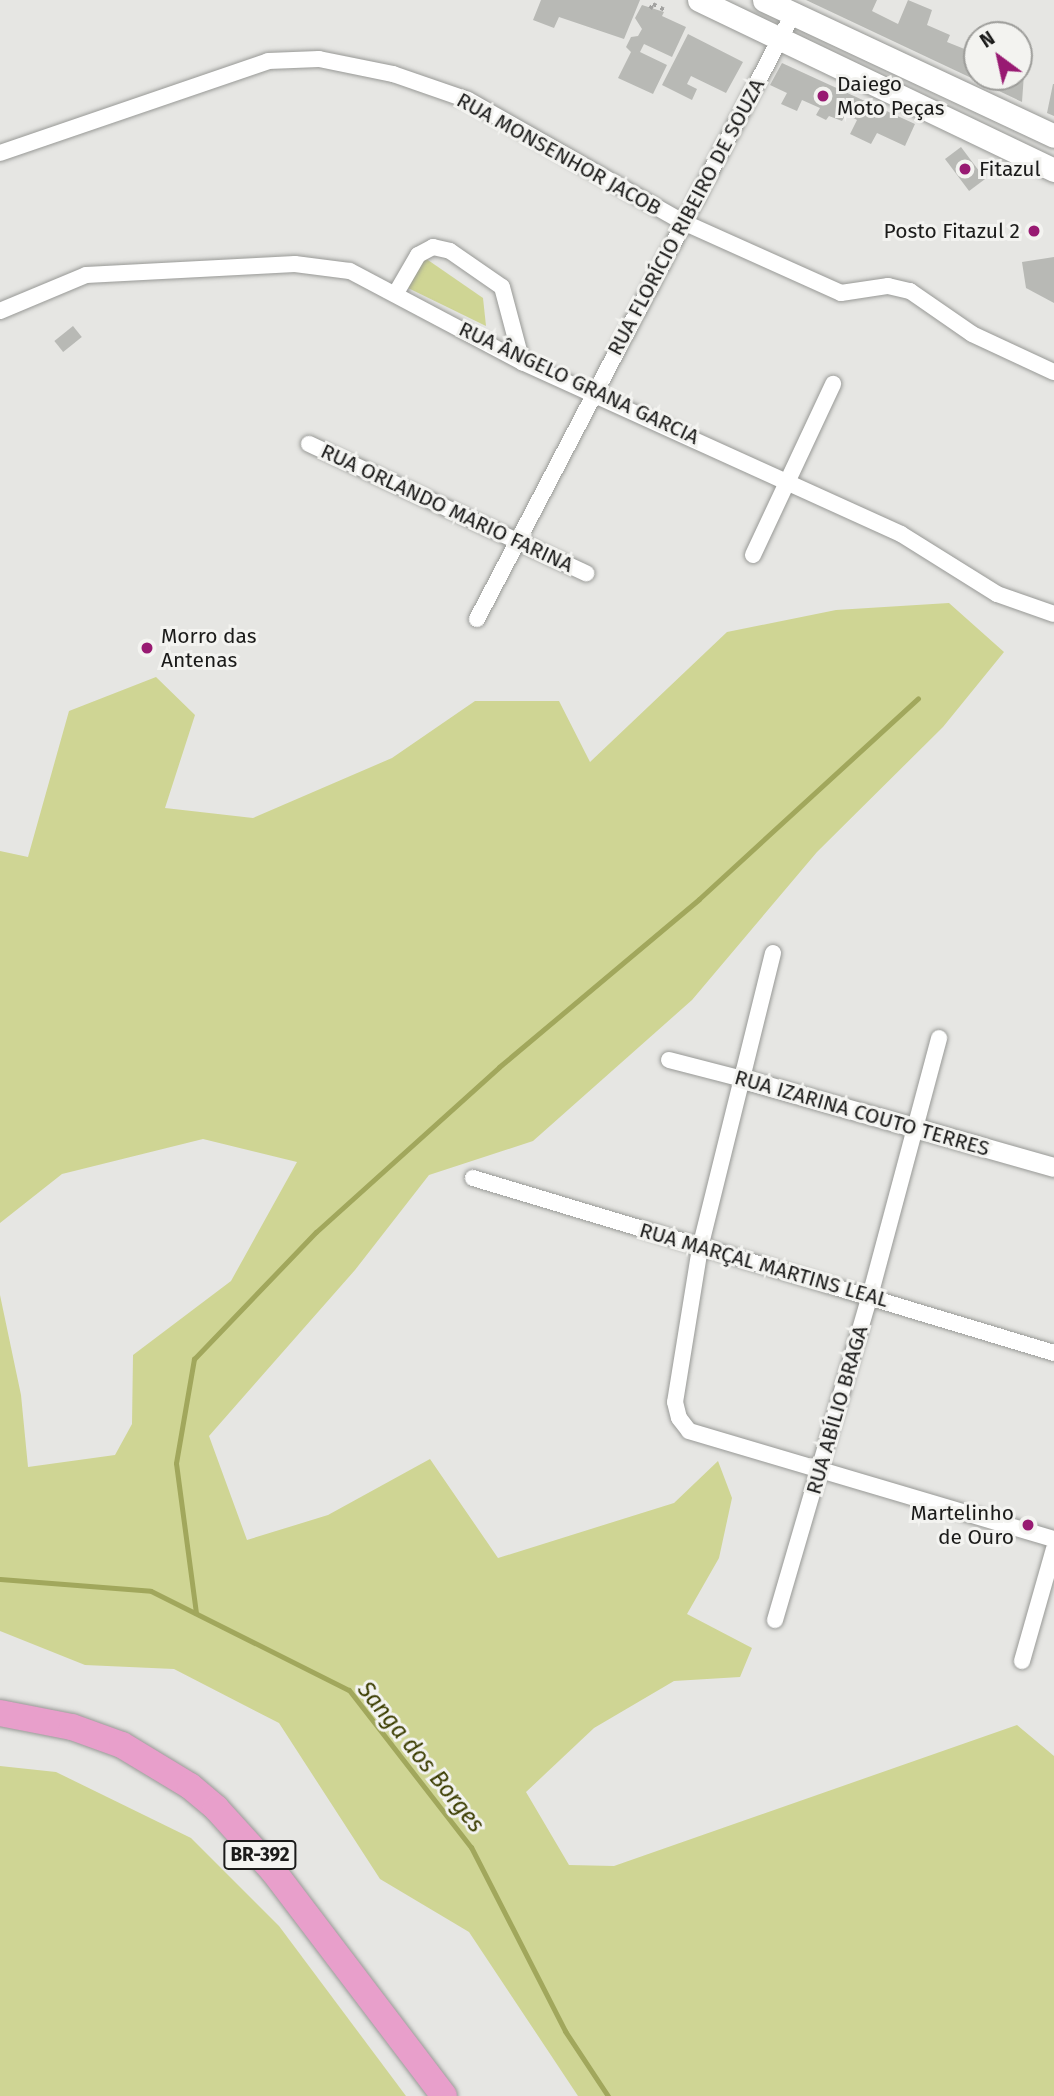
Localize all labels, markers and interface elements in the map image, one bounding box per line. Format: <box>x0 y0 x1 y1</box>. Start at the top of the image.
north arrow <box>963 21 1033 91</box>
text: N <box>976 27 999 53</box>
place label: Daiego Moto Peças <box>837 71 945 121</box>
street label: RUA FLORÍCIO RIBEIRO DE SOUZA <box>602 74 770 360</box>
street label: RUA MONSENHOR JACOB <box>452 87 666 221</box>
marker: Daiego Moto Peças <box>815 88 831 104</box>
place label: Fitazul <box>979 156 1041 182</box>
marker: Fitazul <box>957 161 973 177</box>
place label: Posto Fitazul 2 <box>884 218 1020 244</box>
marker: Posto Fitazul 2 <box>1026 223 1042 239</box>
street label: RUA ÂNGELO GRANA GARCIA <box>455 316 703 450</box>
street label: RUA ORLANDO MARIO FARINA <box>317 438 577 578</box>
place label: Morro das Antenas <box>161 623 257 673</box>
marker: Morro das Antenas <box>139 640 155 656</box>
street label: RUA IZARINA COUTO TERRES <box>732 1065 992 1161</box>
street label: RUA MARÇAL MARTINS LEAL <box>637 1217 891 1313</box>
street label: RUA ABÍLIO BRAGA <box>801 1323 873 1497</box>
place label: Martelinho de Ouro <box>910 1500 1014 1550</box>
marker: Martelinho de Ouro <box>1020 1517 1036 1533</box>
water label: Sanga dos Borges <box>352 1676 490 1838</box>
road number: BR-392 <box>223 1840 297 1870</box>

